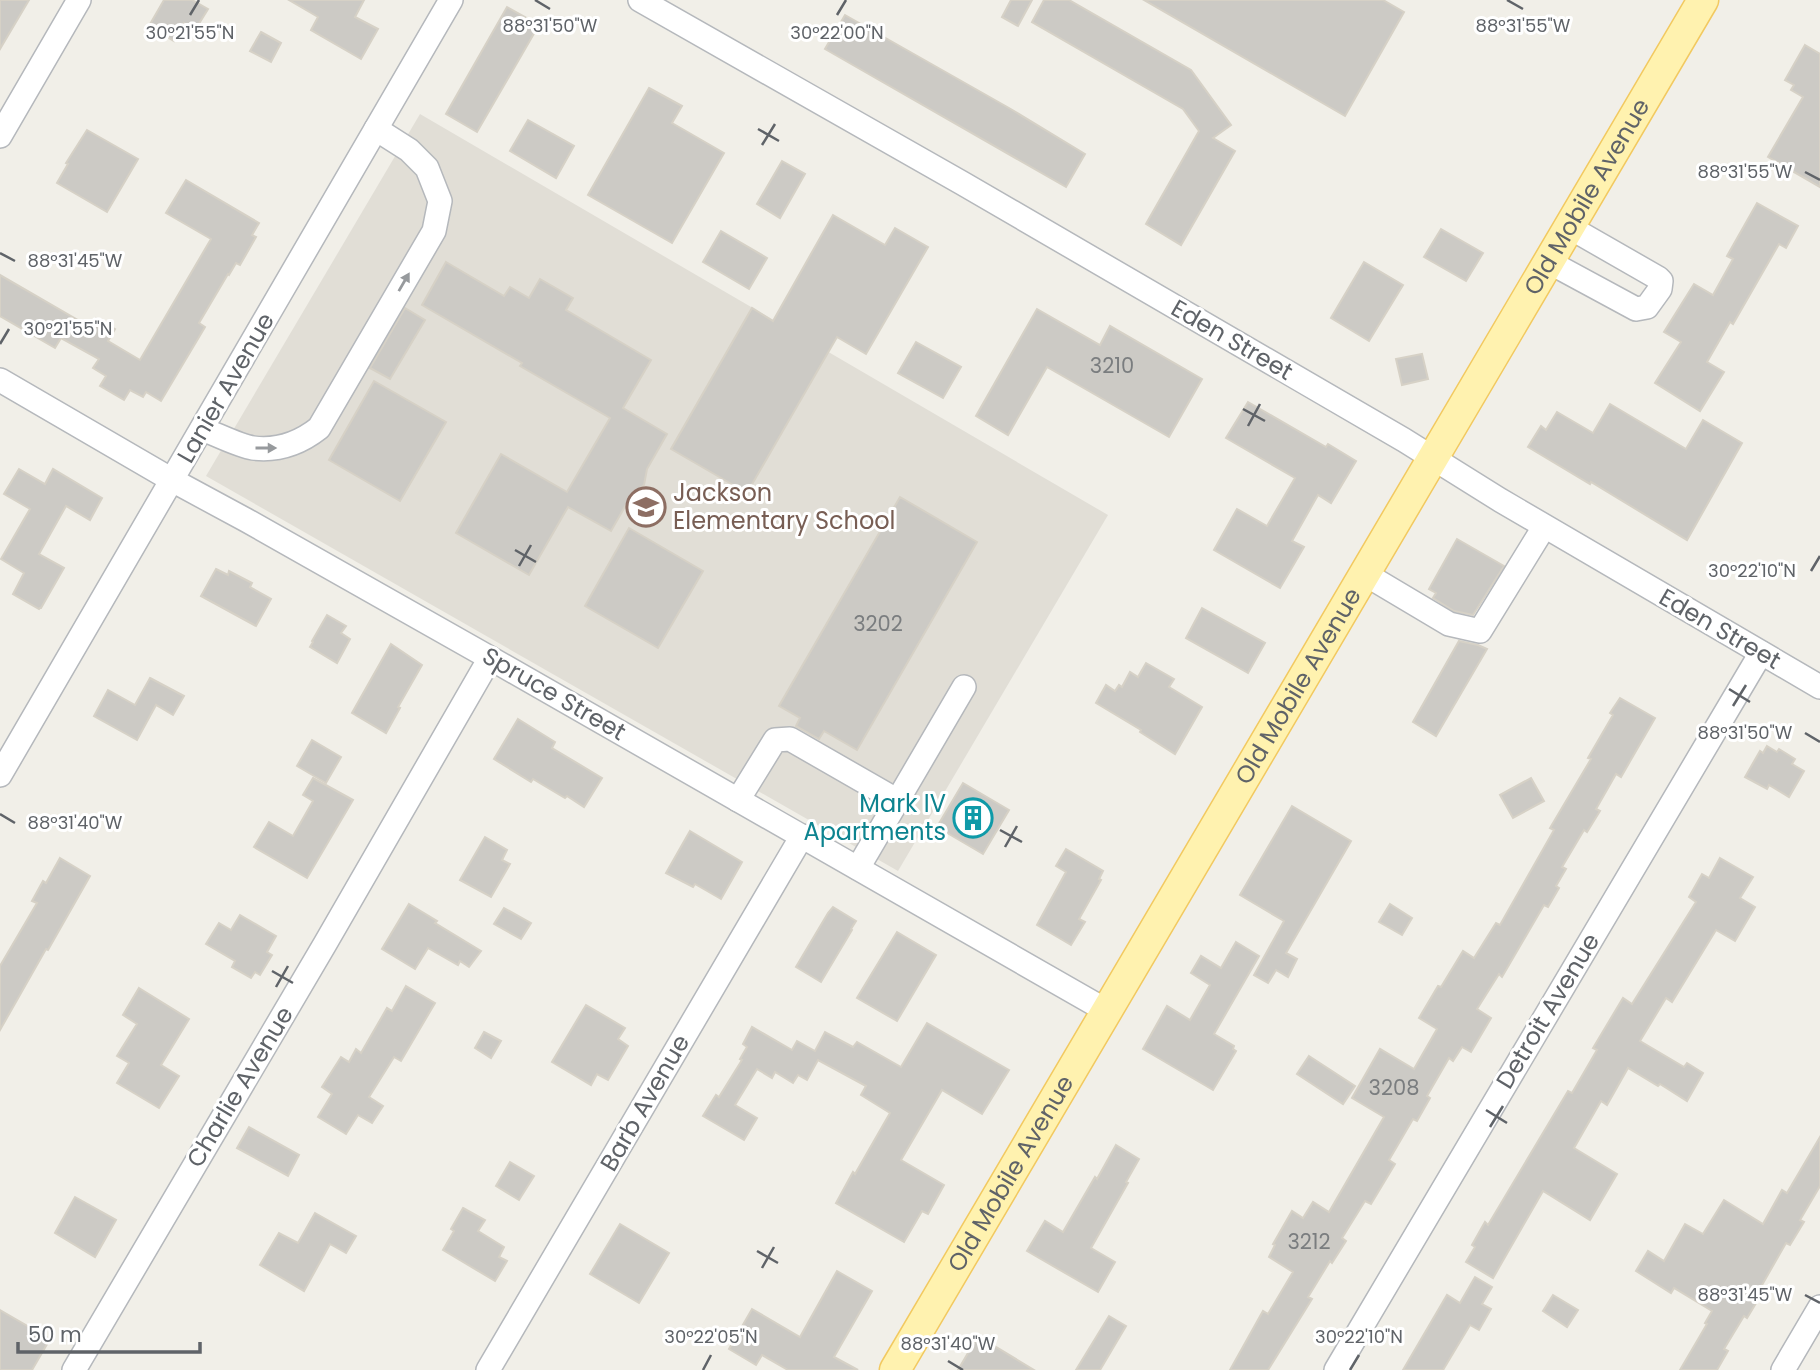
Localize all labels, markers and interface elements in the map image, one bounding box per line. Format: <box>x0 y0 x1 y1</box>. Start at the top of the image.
text: 88°31'50"W <box>503 13 598 38</box>
text: 88°31'55"W <box>1476 13 1571 38</box>
text: 30°21'55"N <box>146 20 234 45</box>
text: 30°22'00"N <box>790 20 884 45</box>
street label: Old Mobile Avenue <box>1516 92 1657 301</box>
text: 88°31'55"W <box>1698 159 1793 184</box>
text: 88°31'45"W <box>28 248 123 273</box>
one-way arrow <box>398 272 411 291</box>
street label: Eden Street <box>1165 291 1299 388</box>
street label: Lanier Avenue <box>169 307 282 469</box>
text: 30°21'55"N <box>24 316 112 341</box>
house number: 3210 <box>1090 351 1134 380</box>
one-way arrow <box>256 442 278 454</box>
place label: Jackson Elementary School <box>673 476 896 537</box>
school or university icon: Jackson Elementary School <box>625 486 667 528</box>
text: 30°22'10"N <box>1708 558 1796 583</box>
street label: Eden Street <box>1653 580 1787 677</box>
street label: Old Mobile Avenue <box>1227 581 1369 790</box>
house number: 3202 <box>853 609 903 638</box>
street label: Spruce Street <box>476 639 632 748</box>
text: 88°31'50"W <box>1698 720 1793 745</box>
place label: Mark IV Apartments <box>803 787 946 848</box>
building icon: Mark IV Apartments <box>952 797 994 839</box>
text: 88°31'40"W <box>28 810 123 835</box>
street label: Detroit Avenue <box>1488 927 1607 1095</box>
street label: Charlie Avenue <box>178 1000 301 1173</box>
street label: Barb Avenue <box>592 1028 697 1177</box>
street label: Old Mobile Avenue <box>940 1069 1081 1278</box>
house number: 3208 <box>1369 1073 1419 1102</box>
house number: 3212 <box>1287 1227 1331 1256</box>
text: 88°31'45"W <box>1698 1282 1793 1307</box>
scale bar <box>18 1310 200 1354</box>
text: 50 m <box>28 1320 82 1349</box>
text: 30°22'05"N <box>664 1324 758 1349</box>
text: 30°22'10"N <box>1315 1324 1403 1349</box>
text: 88°31'40"W <box>901 1331 996 1356</box>

